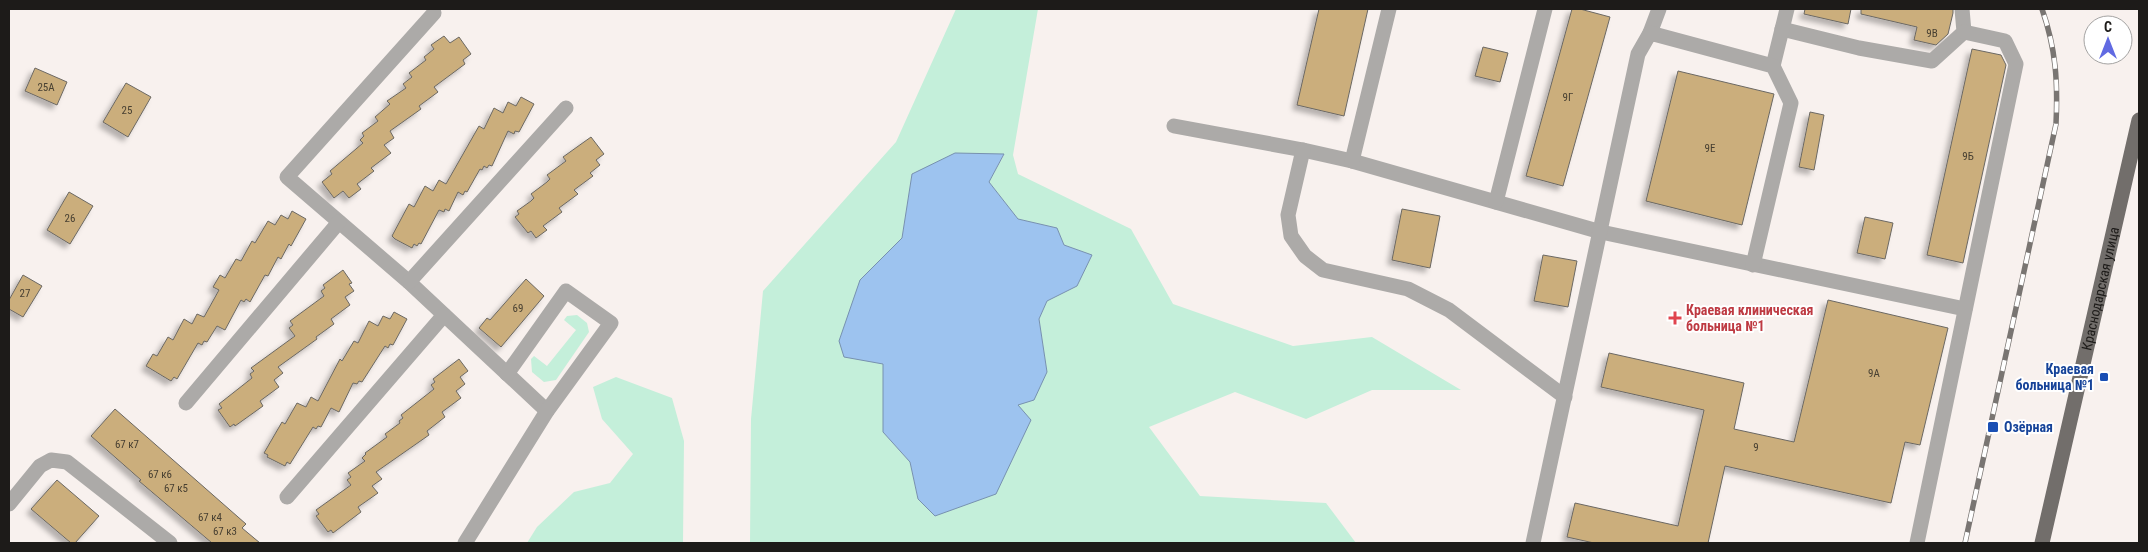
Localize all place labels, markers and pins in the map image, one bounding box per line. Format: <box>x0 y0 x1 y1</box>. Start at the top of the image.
place label: Краевая клиническая больница №1 <box>1686 302 1814 334</box>
marker: Краевая клиническая больница №1 <box>1668 311 1682 325</box>
place label: Краевая больница №1 <box>2016 361 2094 393</box>
marker: Краевая больница №1 <box>2098 371 2110 383</box>
place label: Озёрная <box>2004 419 2053 435</box>
marker: Озёрная <box>1986 420 2000 434</box>

